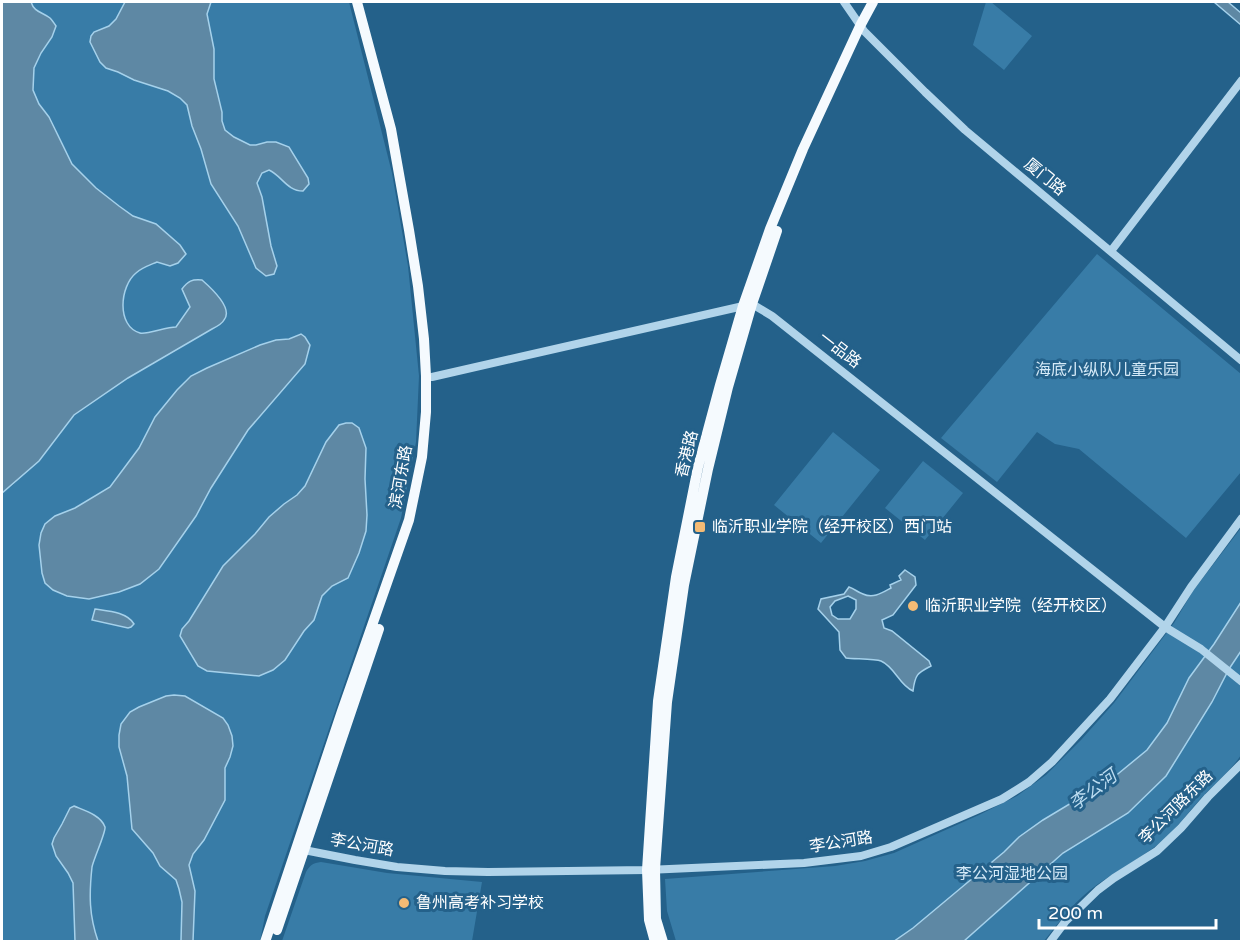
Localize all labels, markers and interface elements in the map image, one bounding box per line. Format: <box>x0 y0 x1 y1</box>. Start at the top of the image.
street label: 厦门路 <box>1020 154 1070 200</box>
street label: 一品路 <box>815 327 865 373</box>
park label: 海底小纵队儿童乐园 <box>1035 360 1179 380</box>
street label: 香港路 <box>671 428 703 480</box>
street label: 滨河东路 <box>386 444 416 510</box>
place label: 临沂职业学院（经开校区）西门站 <box>712 517 952 537</box>
marker: 临沂职业学院（经开校区）西门站 <box>693 520 707 534</box>
place label: 临沂职业学院（经开校区） <box>925 596 1117 616</box>
marker: 临沂职业学院（经开校区） <box>906 599 920 613</box>
water label: 李公河 <box>1065 763 1124 815</box>
street label: 李公河路东路 <box>1135 766 1217 848</box>
street label: 李公河路 <box>808 827 874 857</box>
street label: 李公河路 <box>329 830 395 860</box>
park label: 李公河湿地公园 <box>956 864 1068 884</box>
scale bar <box>1039 892 1216 930</box>
place label: 鲁州高考补习学校 <box>416 893 544 913</box>
marker: 鲁州高考补习学校 <box>397 896 411 910</box>
text: 200 m <box>1048 902 1103 924</box>

